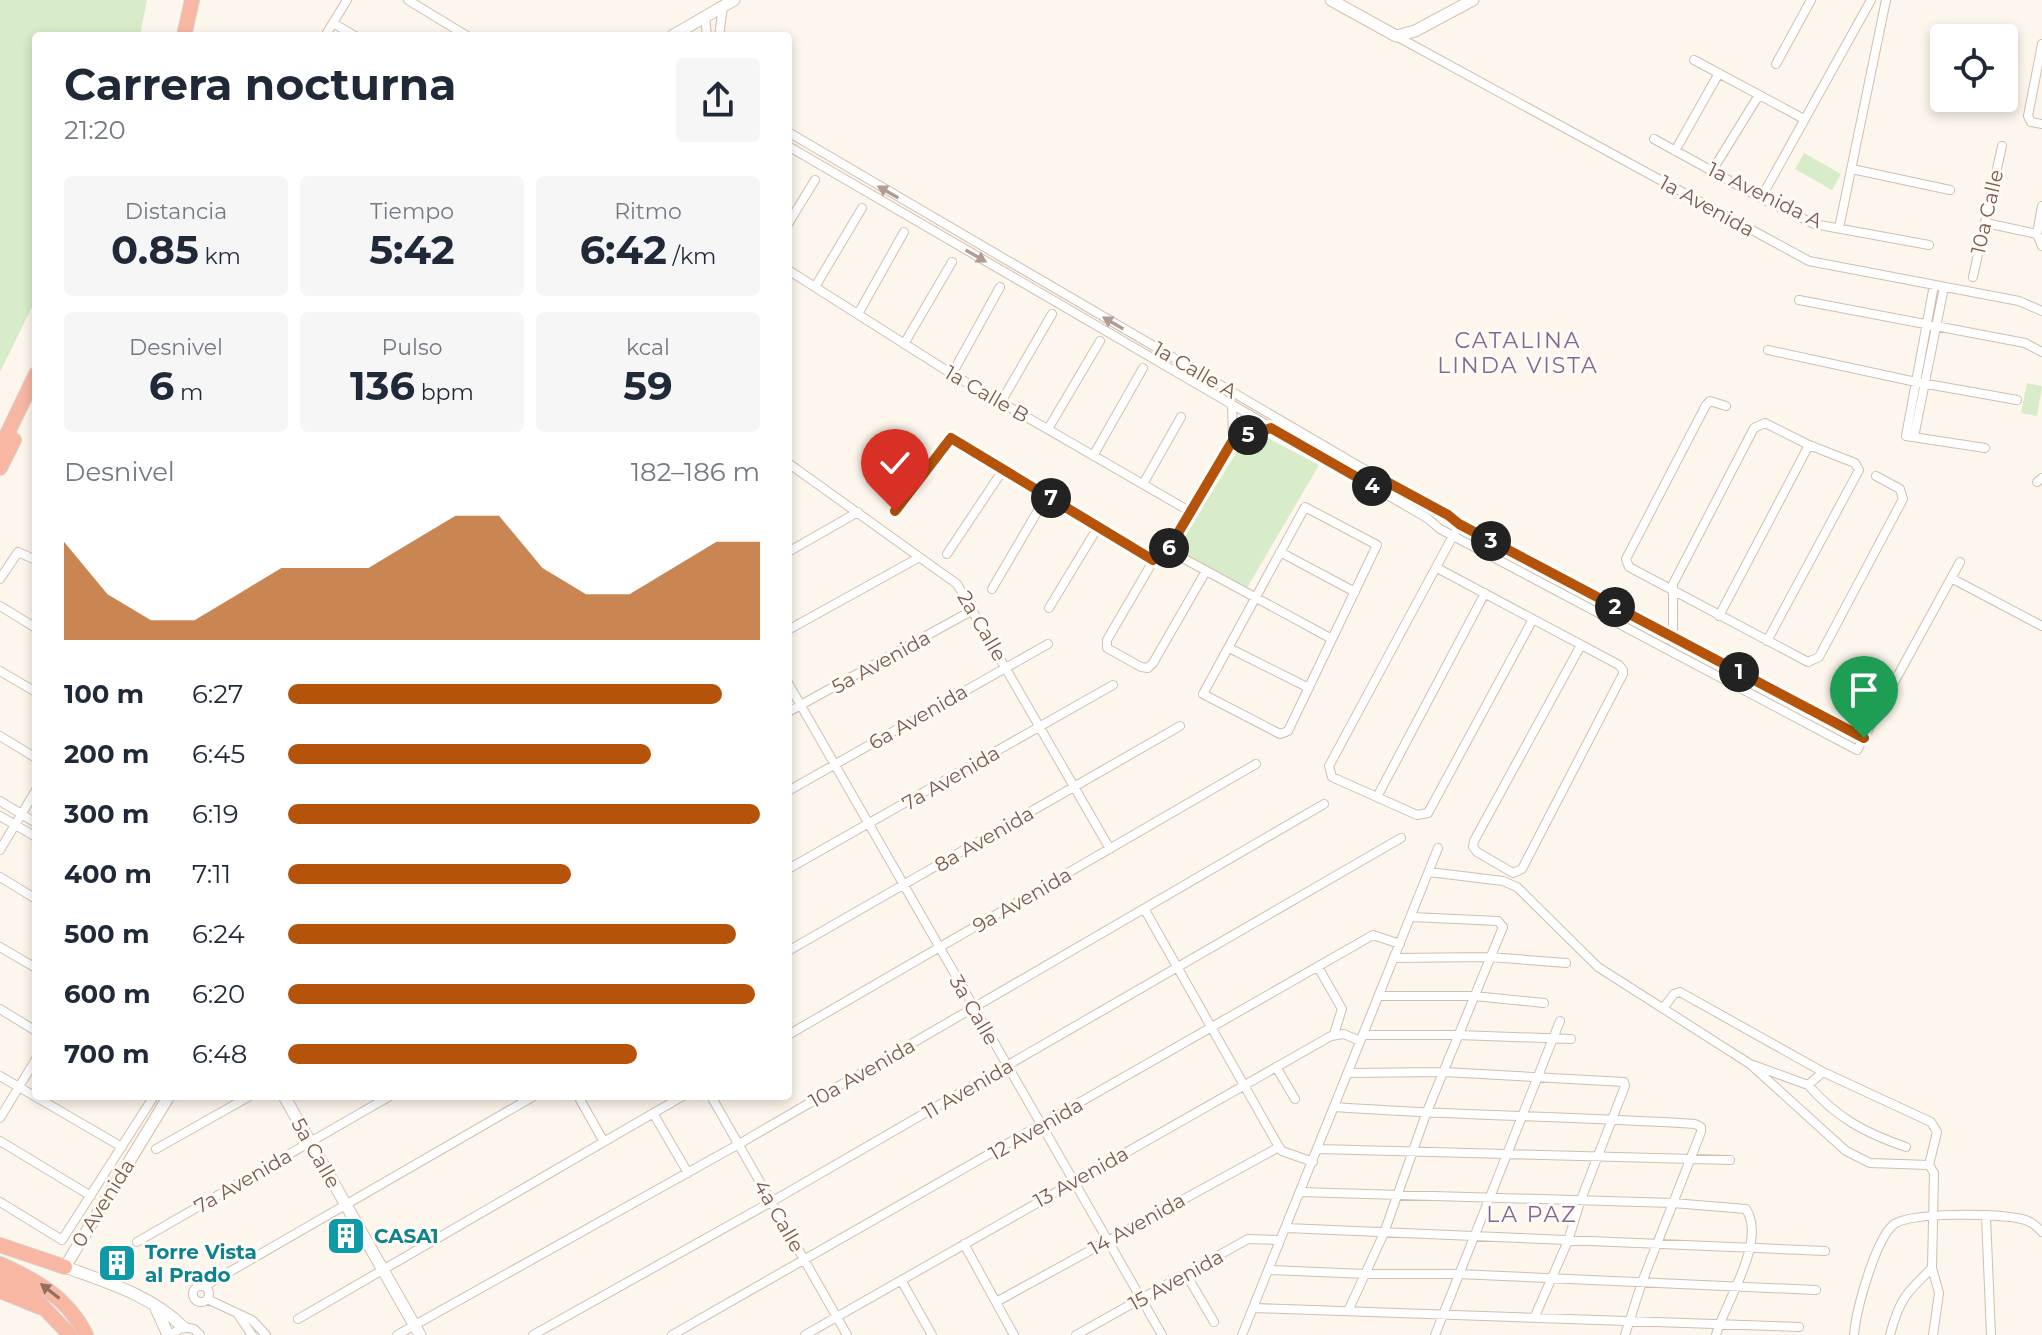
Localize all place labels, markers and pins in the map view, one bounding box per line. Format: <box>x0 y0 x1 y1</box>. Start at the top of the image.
pin: 5 <box>1228 415 1268 455</box>
pin <box>861 429 929 511</box>
pin: 4 <box>1352 466 1392 506</box>
pin: 7 <box>1031 478 1071 518</box>
pin: 3 <box>1471 521 1511 561</box>
pin: 6 <box>1149 528 1189 568</box>
pin: 2 <box>1595 587 1635 627</box>
pin: 1 <box>1719 652 1759 692</box>
pin <box>1830 656 1898 738</box>
building icon: CASA1 <box>325 1215 367 1257</box>
place label: CASA1 <box>374 1224 439 1248</box>
place label: Torre Vista al Prado <box>145 1240 257 1287</box>
building icon: Torre Vista al Prado <box>96 1242 138 1284</box>

